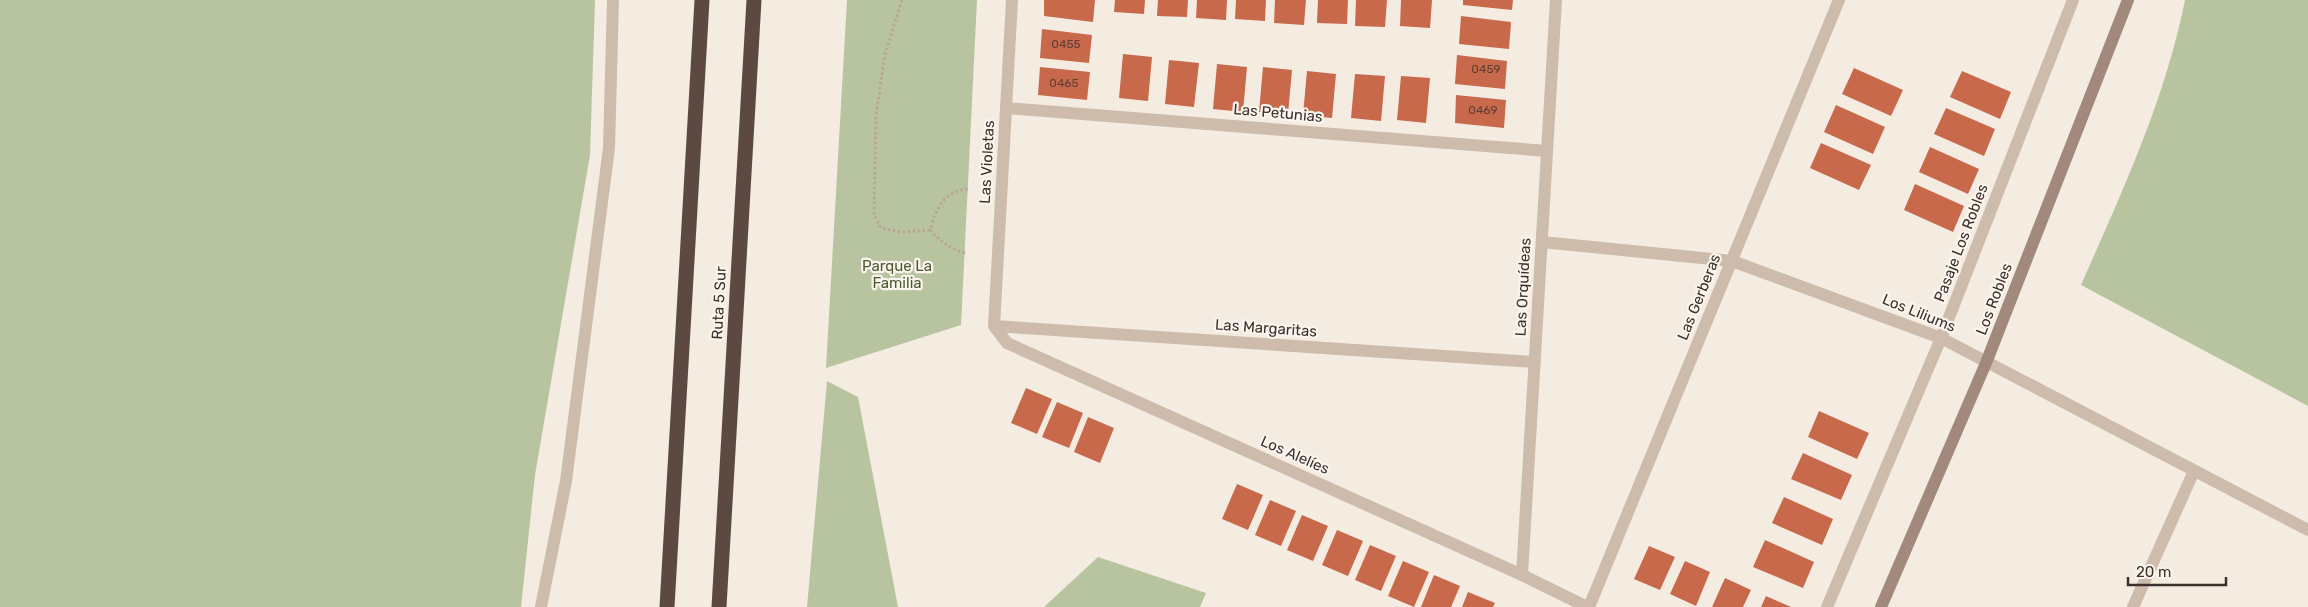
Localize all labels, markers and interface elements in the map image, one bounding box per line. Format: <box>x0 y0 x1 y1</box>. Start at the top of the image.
house number: 0455 <box>1051 37 1081 51</box>
house number: 0459 <box>1471 62 1501 76</box>
house number: 0465 <box>1049 76 1079 90</box>
street label: Las Petunias <box>1233 100 1324 126</box>
house number: 0469 <box>1468 103 1498 117</box>
street label: Las Violetas <box>976 120 998 204</box>
street label: Pasaje Los Robles <box>1930 181 1992 305</box>
street label: Las Orquídeas <box>1511 237 1535 337</box>
street label: Las Gerberas <box>1674 251 1725 343</box>
park label: Parque La Familia <box>862 257 932 292</box>
street label: Los Robles <box>1972 260 2016 337</box>
street label: Ruta 5 Sur <box>708 266 730 340</box>
street label: Los Liliums <box>1880 290 1959 336</box>
street label: Las Margaritas <box>1214 315 1318 341</box>
street label: Los Alelíes <box>1258 432 1332 478</box>
scale bar <box>2128 554 2226 586</box>
text: 20 m <box>2136 563 2171 581</box>

